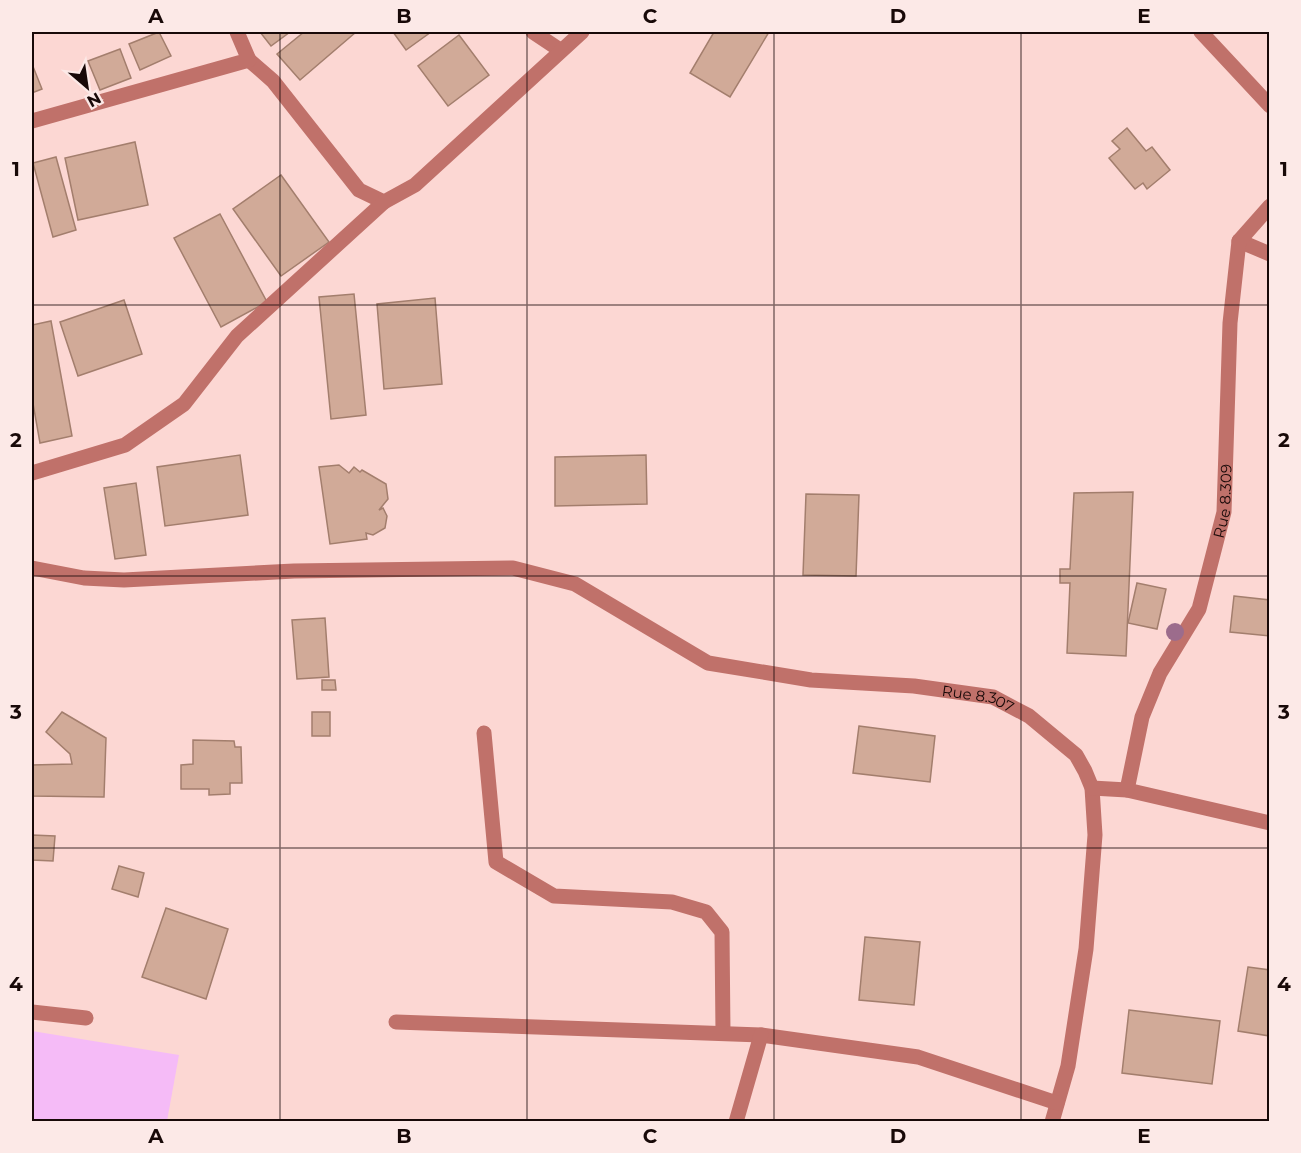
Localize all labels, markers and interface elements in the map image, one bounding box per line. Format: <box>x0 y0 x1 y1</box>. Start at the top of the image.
text: A <box>147 4 164 28</box>
text: B <box>396 4 412 28</box>
text: C <box>643 4 658 28</box>
text: D <box>890 4 906 28</box>
text: E <box>1137 4 1151 28</box>
north arrow <box>57 57 117 117</box>
text: N <box>84 88 104 111</box>
text: 1 <box>12 157 20 181</box>
text: 1 <box>1280 157 1288 181</box>
text: 2 <box>10 428 22 452</box>
text: 2 <box>1278 428 1290 452</box>
street label: Rue 8.309 <box>1208 464 1235 540</box>
street label: Rue 8.307 <box>941 681 1018 716</box>
text: 3 <box>9 700 22 724</box>
text: 3 <box>1277 700 1290 724</box>
text: 4 <box>9 972 23 996</box>
text: 4 <box>1277 972 1291 996</box>
text: A <box>147 1124 164 1148</box>
text: B <box>396 1124 412 1148</box>
text: C <box>643 1124 658 1148</box>
text: D <box>890 1124 906 1148</box>
text: E <box>1137 1124 1151 1148</box>

